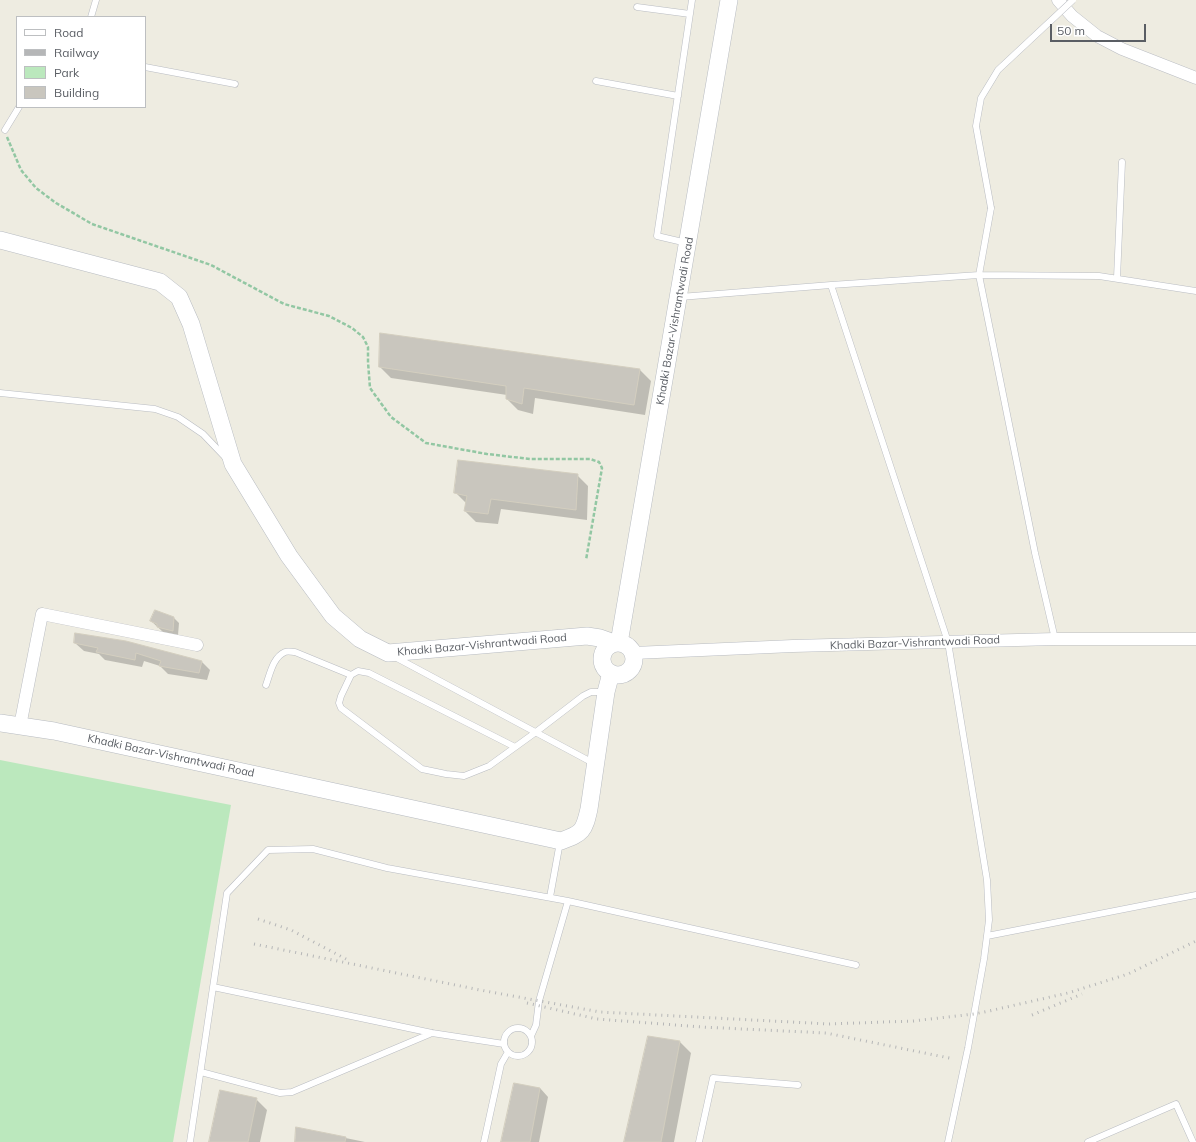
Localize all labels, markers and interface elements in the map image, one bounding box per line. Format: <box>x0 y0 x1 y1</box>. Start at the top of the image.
legend <box>16 16 146 108</box>
scale bar <box>1052 16 1148 42</box>
text: 50 m <box>1057 23 1085 38</box>
text: Road <box>54 25 83 40</box>
text: Railway <box>54 45 99 60</box>
text: Park <box>54 65 79 80</box>
text: Building <box>54 85 99 100</box>
street label: Khadki Bazar-Vishrantwadi Road <box>654 236 696 406</box>
street label: Khadki Bazar-Vishrantwadi Road <box>397 631 567 659</box>
street label: Khadki Bazar-Vishrantwadi Road <box>830 633 1000 653</box>
street label: Khadki Bazar-Vishrantwadi Road <box>86 732 256 780</box>

